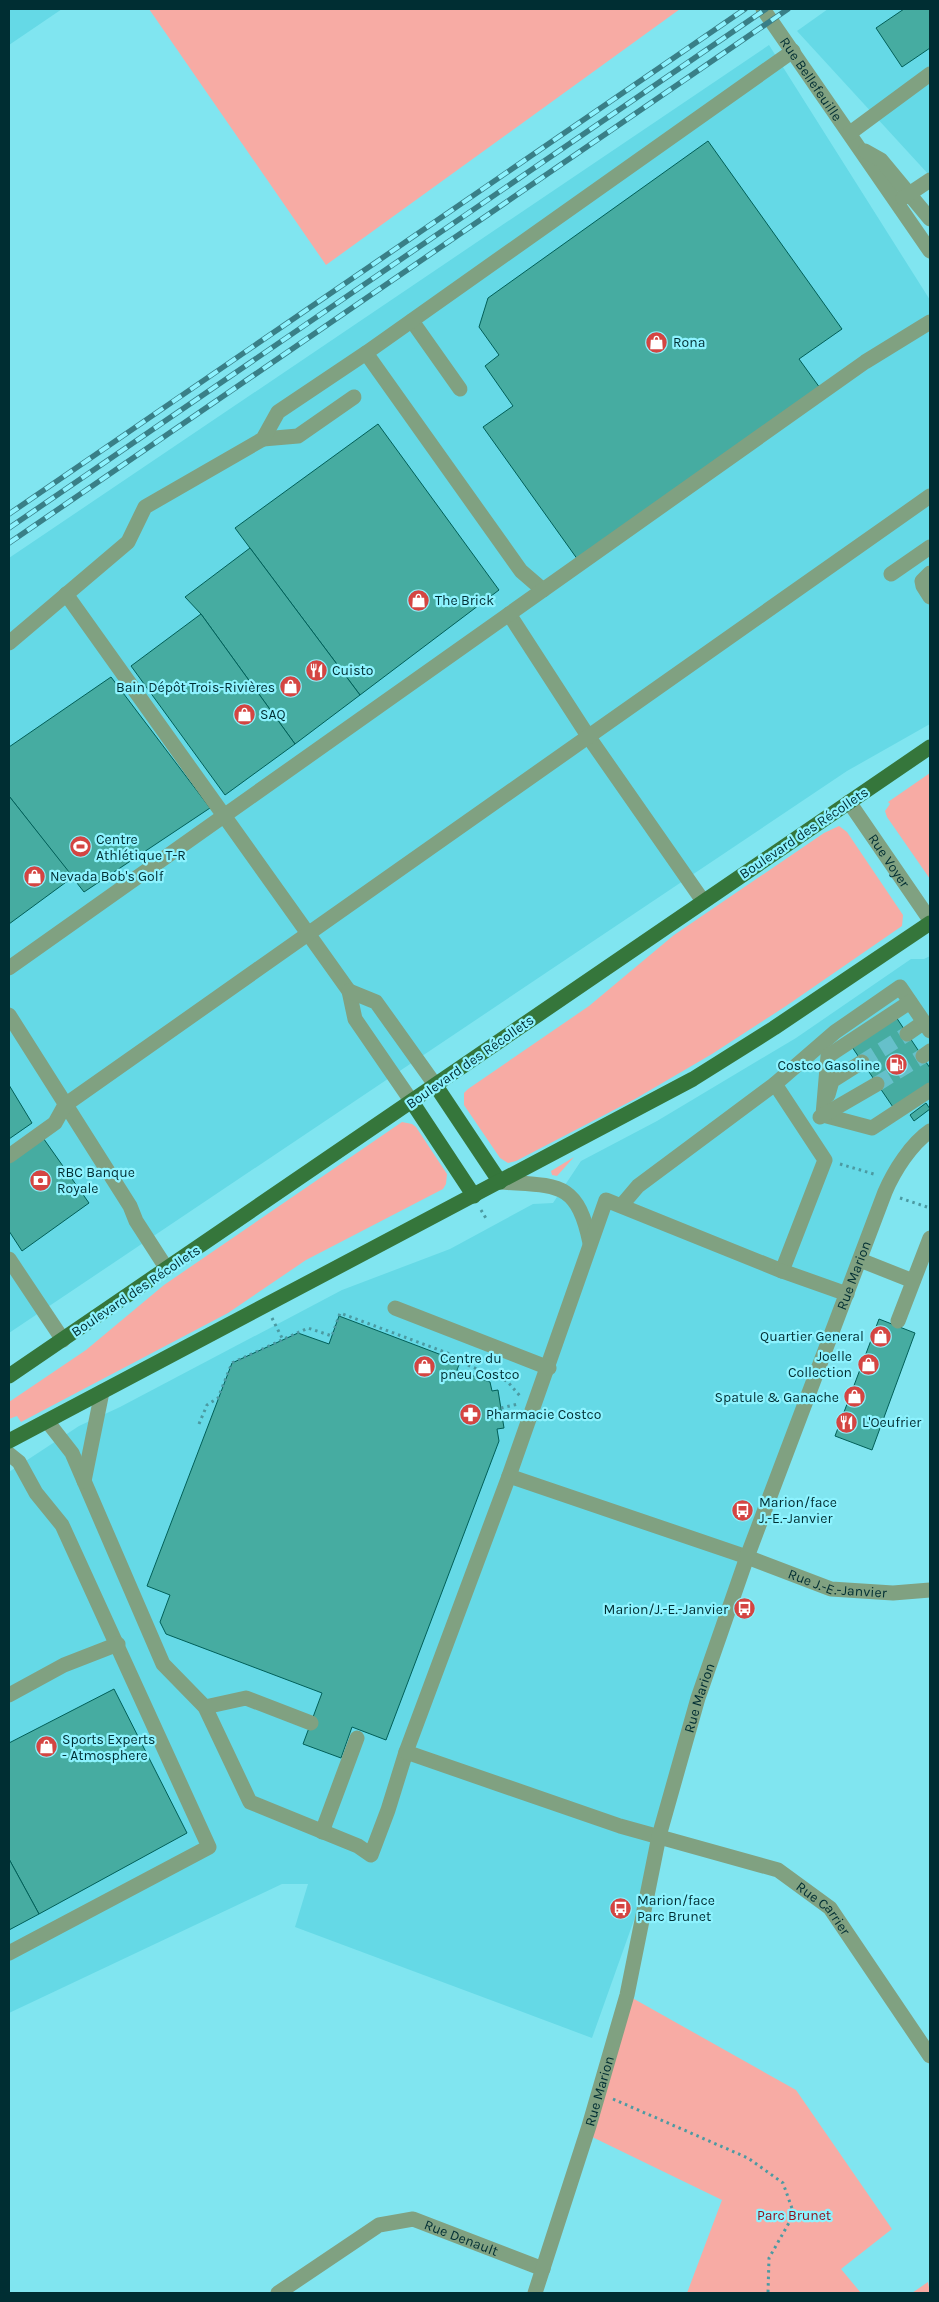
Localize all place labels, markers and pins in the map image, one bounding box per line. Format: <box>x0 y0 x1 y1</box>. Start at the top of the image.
shop icon: Rona <box>645 330 669 354</box>
place label: Rona <box>673 334 705 351</box>
shop icon: The Brick <box>407 588 431 612</box>
place label: The Brick <box>435 592 494 609</box>
restaurant icon: Cuisto <box>304 658 328 682</box>
place label: Cuisto <box>332 662 374 679</box>
shop icon: Bain Dépôt Trois-Rivières <box>279 675 303 699</box>
place label: Bain Dépôt Trois-Rivières <box>116 679 275 696</box>
shop icon: SAQ <box>232 702 256 726</box>
place label: SAQ <box>260 706 286 723</box>
place label: Centre Athlétique T-R <box>96 831 186 864</box>
sports icon: Centre Athlétique T-R <box>68 835 92 859</box>
shop icon: Nevada Bob's Golf <box>22 864 46 888</box>
place label: Nevada Bob's Golf <box>50 868 164 885</box>
fuel station icon: Costco Gasoline <box>884 1053 908 1077</box>
place label: Costco Gasoline <box>777 1057 880 1074</box>
place label: RBC Banque Royale <box>57 1164 135 1197</box>
bank icon: RBC Banque Royale <box>29 1168 53 1192</box>
shop icon: Quartier General <box>868 1324 892 1348</box>
place label: Quartier General <box>760 1328 864 1345</box>
place label: Joelle Collection <box>788 1348 852 1381</box>
place label: Centre du pneu Costco <box>440 1350 519 1383</box>
shop icon: Joelle Collection <box>856 1352 880 1376</box>
shop icon: Centre du pneu Costco <box>412 1354 436 1378</box>
shop icon: Spatule & Ganache <box>843 1385 867 1409</box>
place label: Spatule & Ganache <box>715 1389 839 1406</box>
pharmacy icon: Pharmacie Costco <box>458 1402 482 1426</box>
place label: Pharmacie Costco <box>486 1406 601 1423</box>
restaurant icon: L'Oeufrier <box>834 1410 858 1434</box>
place label: L'Oeufrier <box>862 1414 922 1431</box>
place label: Marion/face J.-E.-Janvier <box>759 1494 837 1527</box>
bus stop icon: Marion/face J.-E.-Janvier <box>731 1498 755 1522</box>
bus stop icon: Marion/J.-E.-Janvier <box>732 1597 756 1621</box>
place label: Marion/J.-E.-Janvier <box>604 1601 729 1618</box>
place label: Sports Experts - Atmosphere <box>62 1731 155 1764</box>
shop icon: Sports Experts - Atmosphere <box>34 1735 58 1759</box>
place label: Marion/face Parc Brunet <box>637 1892 715 1925</box>
bus stop icon: Marion/face Parc Brunet <box>609 1896 633 1920</box>

